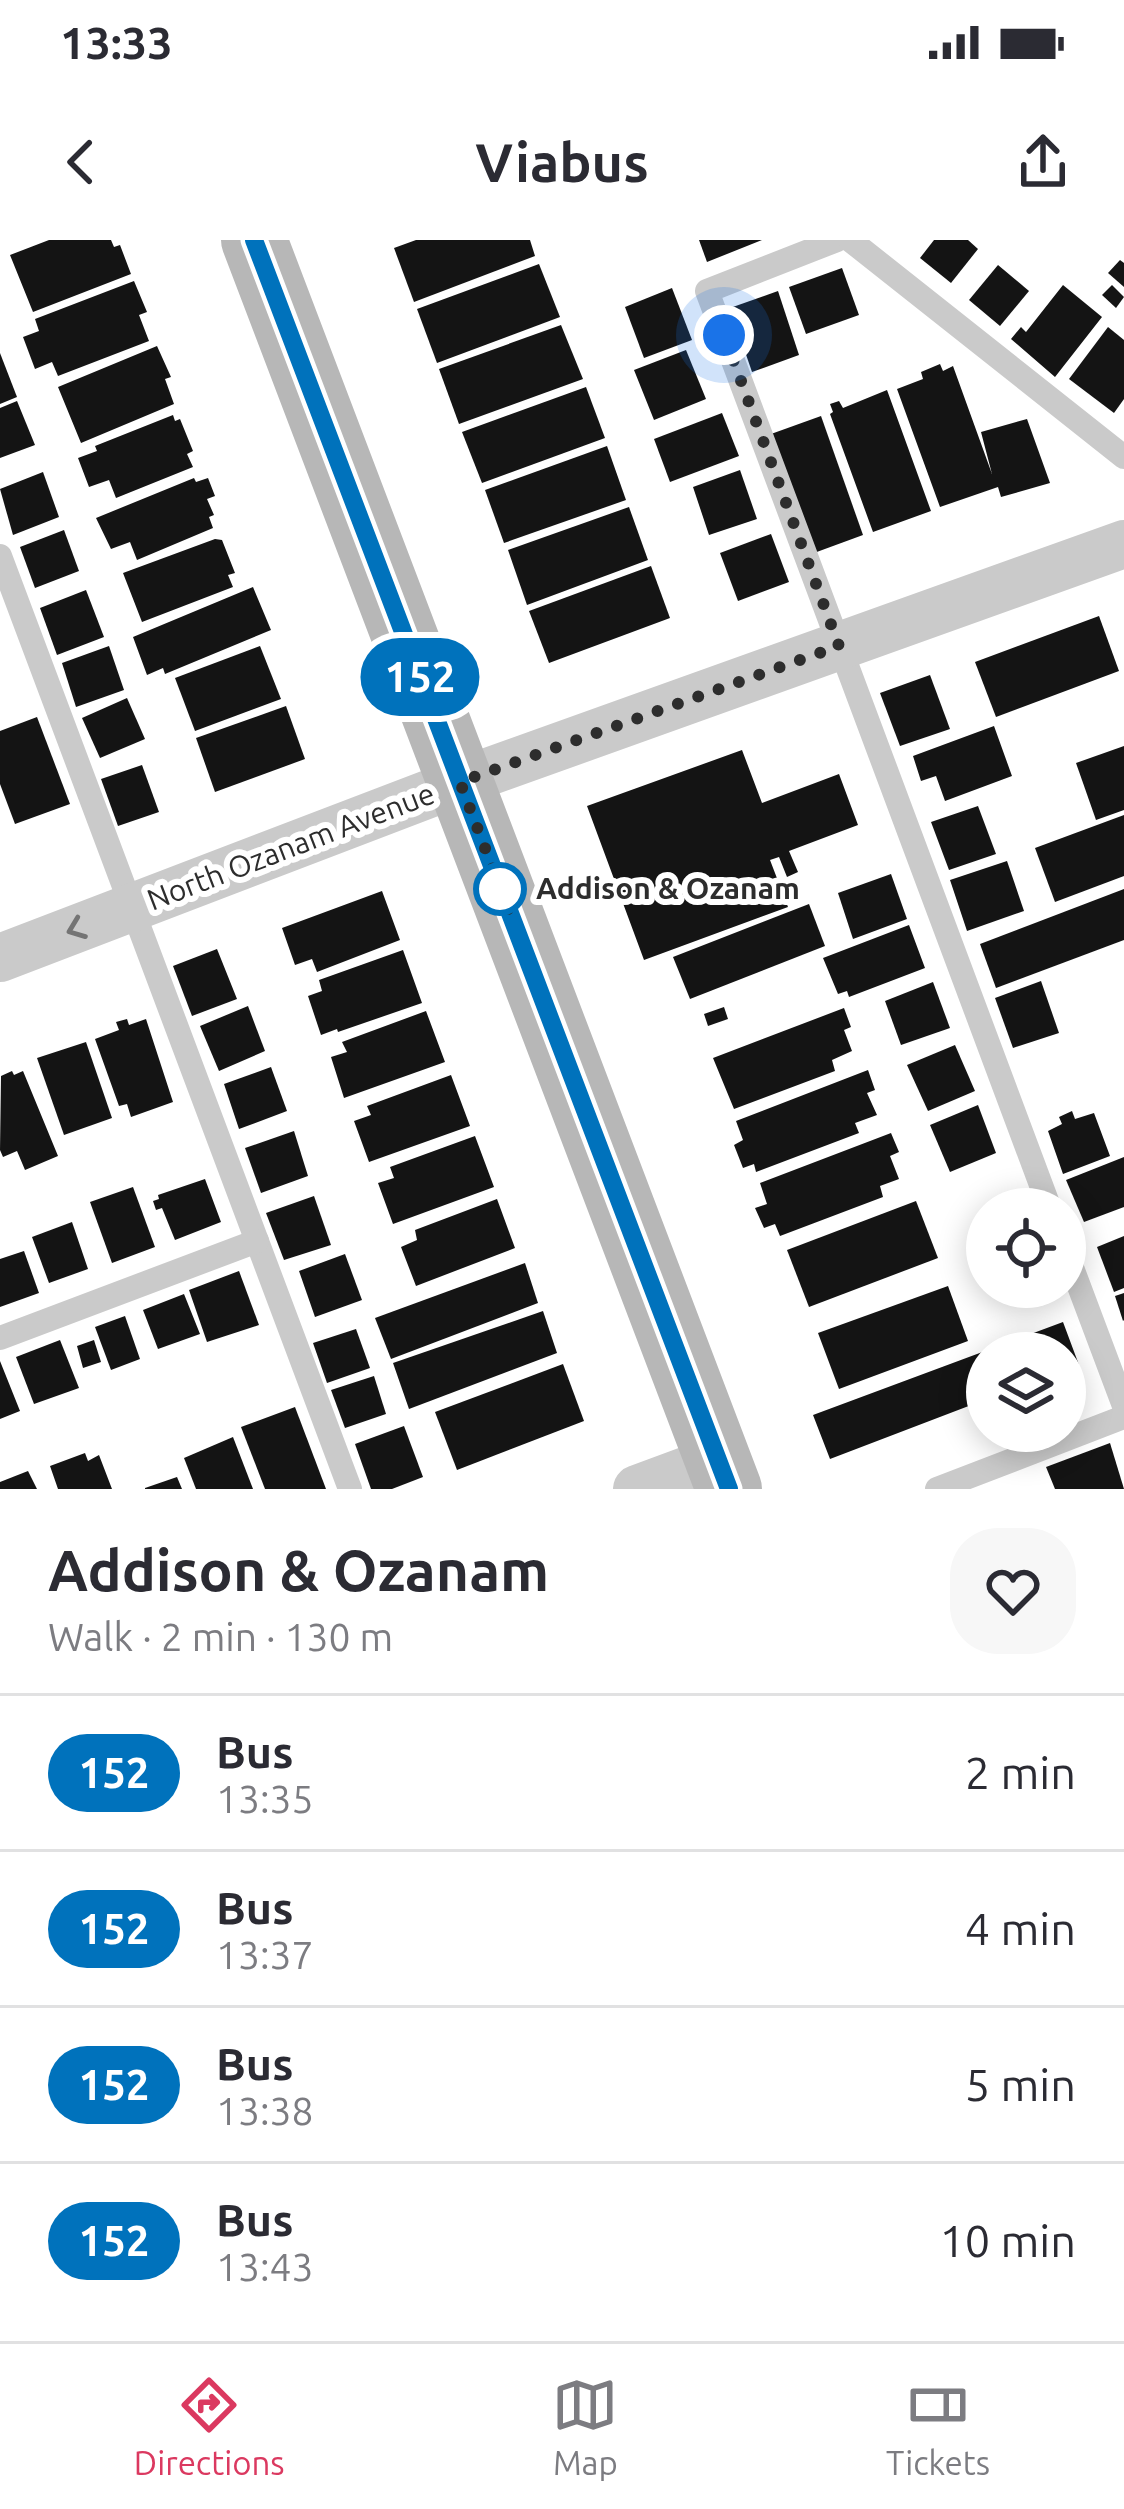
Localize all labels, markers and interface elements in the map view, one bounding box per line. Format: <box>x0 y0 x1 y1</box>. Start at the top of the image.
text: 13:33 <box>60 17 173 68</box>
icon: back <box>48 129 114 195</box>
icon: share <box>1010 129 1076 195</box>
text: Viabus <box>475 132 649 192</box>
your location <box>694 305 754 365</box>
line badge: 152 <box>351 638 489 716</box>
text: 152 <box>384 653 456 700</box>
street label: North Ozanam Avenue <box>142 776 439 917</box>
marker: Addison & Ozanam <box>475 864 525 914</box>
place label: Addison & Ozanam <box>536 871 800 905</box>
one-way arrow <box>67 915 88 940</box>
map controls <box>966 1188 1086 1452</box>
button: locate <box>966 1188 1086 1308</box>
button: layers <box>966 1332 1086 1452</box>
button: heart <box>950 1528 1076 1654</box>
text: Addison & Ozanam <box>48 1538 549 1602</box>
text: Walk · 2 min · 130 m <box>48 1615 393 1658</box>
text: Bus <box>216 1726 293 1777</box>
text: 2 min <box>965 1747 1076 1798</box>
text: 152 <box>78 1749 150 1796</box>
text: 13:35 <box>216 1777 314 1820</box>
text: Bus <box>216 1882 293 1933</box>
text: 4 min <box>965 1903 1076 1954</box>
text: 152 <box>78 1905 150 1952</box>
text: 13:37 <box>216 1933 314 1976</box>
text: Bus <box>216 2038 293 2089</box>
text: 5 min <box>965 2059 1076 2110</box>
text: 152 <box>78 2061 150 2108</box>
text: 13:38 <box>216 2089 314 2132</box>
text: Bus <box>216 2194 293 2245</box>
text: 10 min <box>939 2215 1076 2266</box>
text: 152 <box>78 2217 150 2264</box>
text: 13:43 <box>216 2245 314 2288</box>
tab: Directions <box>134 2372 285 2481</box>
tab: Map <box>552 2372 618 2481</box>
tab: Tickets <box>886 2372 990 2481</box>

